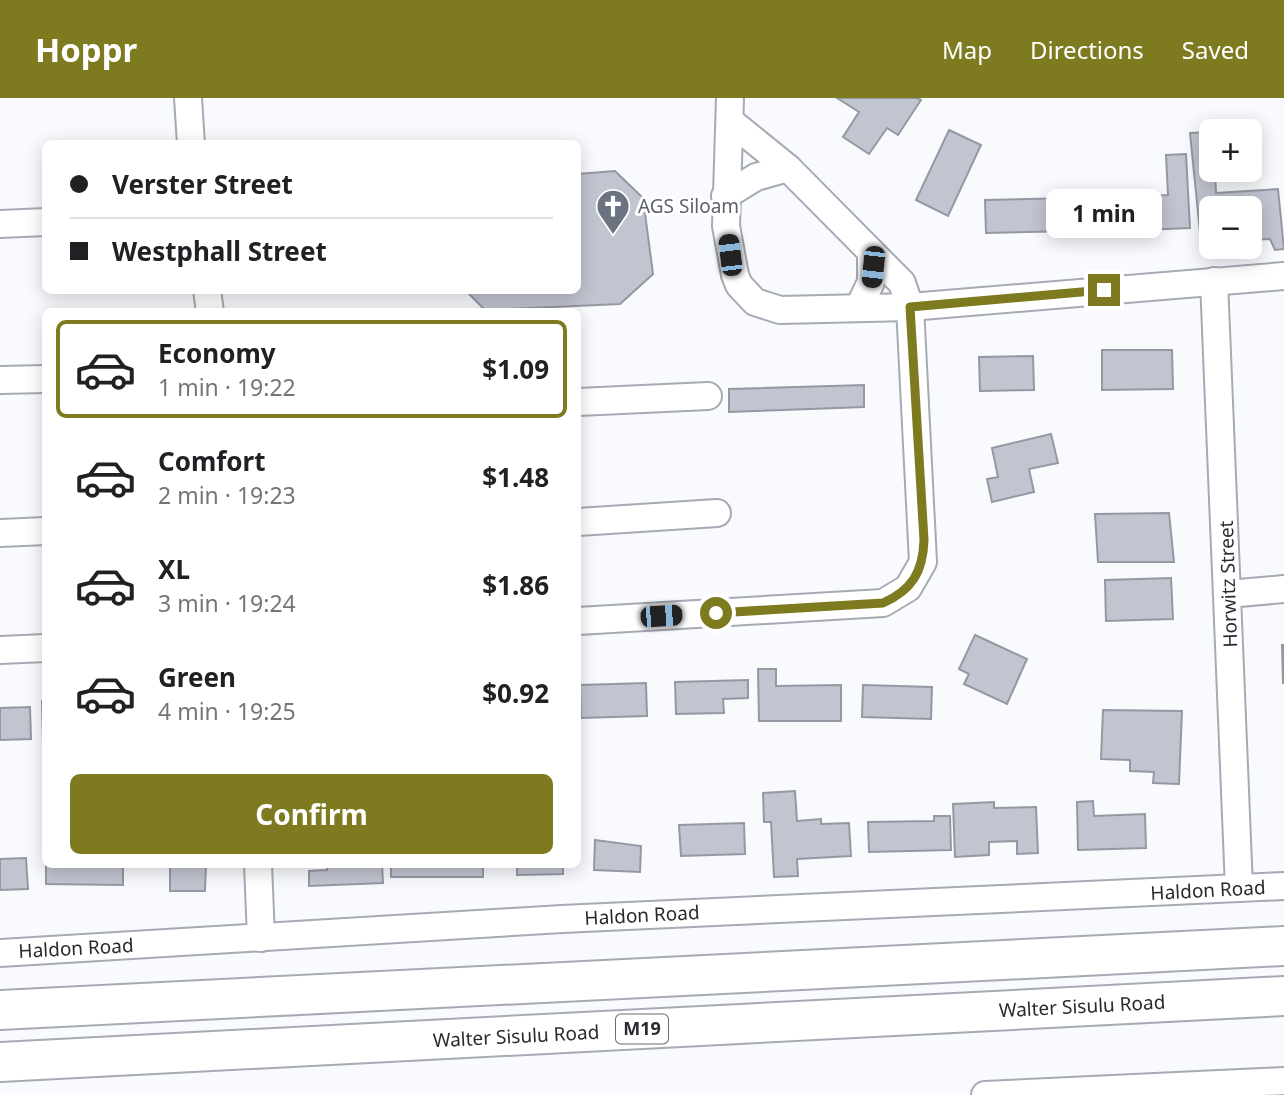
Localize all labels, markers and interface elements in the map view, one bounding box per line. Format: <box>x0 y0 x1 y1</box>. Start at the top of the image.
text: Hoppr <box>35 27 137 72</box>
text: Map <box>942 33 992 66</box>
text: Directions <box>1030 33 1144 66</box>
text: Saved <box>1182 33 1249 66</box>
map controls <box>1199 119 1262 259</box>
button: + <box>1199 119 1262 182</box>
text: Verster Street <box>112 166 293 202</box>
church icon: AGS Siloam <box>594 187 632 236</box>
callout: 1 min <box>1046 188 1162 238</box>
place label: AGS Siloam <box>638 193 739 219</box>
button: − <box>1199 196 1262 259</box>
text: 1 min <box>1072 197 1136 229</box>
text: Westphall Street <box>112 233 327 269</box>
car <box>718 233 743 277</box>
car <box>861 245 886 289</box>
route end <box>1088 274 1120 306</box>
text: Economy <box>158 335 276 371</box>
icon: car <box>74 338 137 401</box>
text: $1.09 <box>482 351 549 387</box>
text: 1 min · 19:22 <box>158 371 296 403</box>
text: Comfort <box>158 443 266 479</box>
icon: car <box>74 446 137 509</box>
text: $1.48 <box>482 459 549 495</box>
text: 2 min · 19:23 <box>158 479 296 511</box>
street label: Horwitz Street <box>1213 520 1243 648</box>
text: XL <box>158 551 190 587</box>
icon: car <box>74 554 137 617</box>
text: $1.86 <box>482 567 549 603</box>
text: 3 min · 19:24 <box>158 587 296 619</box>
route start <box>700 597 732 629</box>
car <box>640 604 683 628</box>
text: Green <box>158 659 236 695</box>
icon: car <box>74 662 137 725</box>
text: $0.92 <box>482 675 549 711</box>
text: 4 min · 19:25 <box>158 695 296 727</box>
button: Confirm <box>70 774 553 854</box>
street label: Haldon Road <box>1150 874 1266 906</box>
street label: Haldon Road <box>584 899 700 931</box>
street label: Haldon Road <box>18 932 134 964</box>
street label: Walter Sisulu Road <box>998 989 1166 1023</box>
road number: M19 <box>616 1014 668 1044</box>
street label: Walter Sisulu Road <box>432 1019 600 1053</box>

